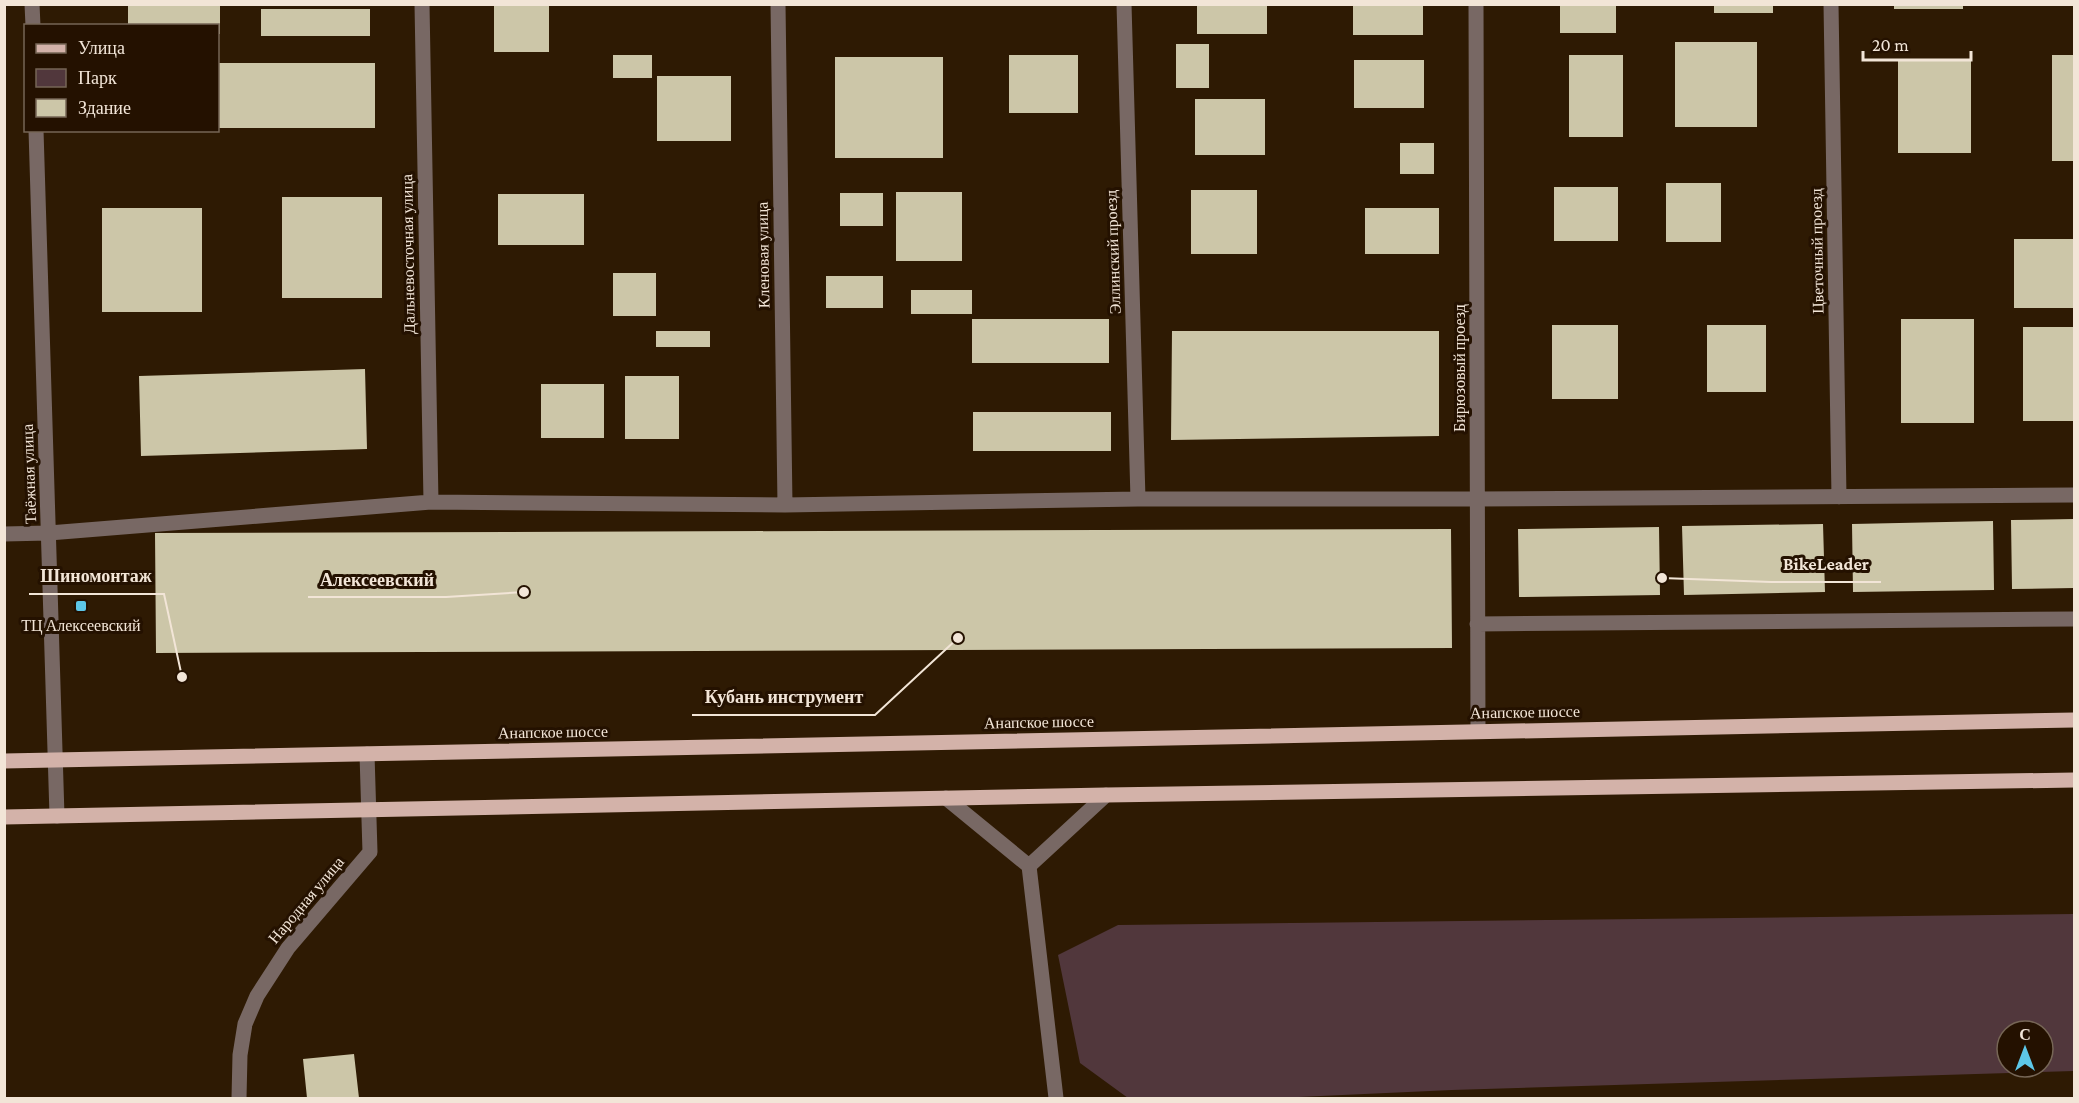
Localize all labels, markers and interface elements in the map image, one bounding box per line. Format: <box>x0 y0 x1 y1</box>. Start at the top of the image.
legend <box>24 24 219 132</box>
scale bar <box>1863 24 1971 62</box>
text: 20 m <box>1872 35 1909 55</box>
text: Улица <box>78 38 125 58</box>
text: Парк <box>78 68 117 88</box>
text: Здание <box>78 98 131 118</box>
street label: Дальневосточная улица <box>398 174 419 334</box>
street label: Цветочный проезд <box>1807 188 1828 314</box>
street label: Эллинский проезд <box>1102 189 1125 315</box>
street label: Кленовая улица <box>754 202 773 308</box>
street label: Бирюзовый проезд <box>1451 304 1469 432</box>
street label: Таёжная улица <box>19 424 40 524</box>
callout: BikeLeader <box>1771 546 1881 582</box>
text: BikeLeader <box>1783 554 1869 574</box>
callout: Шиномонтаж <box>29 558 164 594</box>
callout: Алексеевский <box>308 561 446 597</box>
text: Шиномонтаж <box>40 566 153 586</box>
text: Алексеевский <box>320 570 434 590</box>
marker: ТЦ Алексеевский <box>74 599 88 613</box>
place label: ТЦ Алексеевский <box>21 617 141 635</box>
callout: Кубань инструмент <box>692 679 875 715</box>
text: Кубань инструмент <box>705 687 863 707</box>
street label: Анапское шоссе <box>1470 703 1580 721</box>
street label: Анапское шоссе <box>984 713 1094 731</box>
street label: Анапское шоссе <box>498 723 608 741</box>
street label: Народная улица <box>265 853 348 947</box>
north arrow <box>1995 1019 2055 1079</box>
text: С <box>2019 1026 2031 1043</box>

